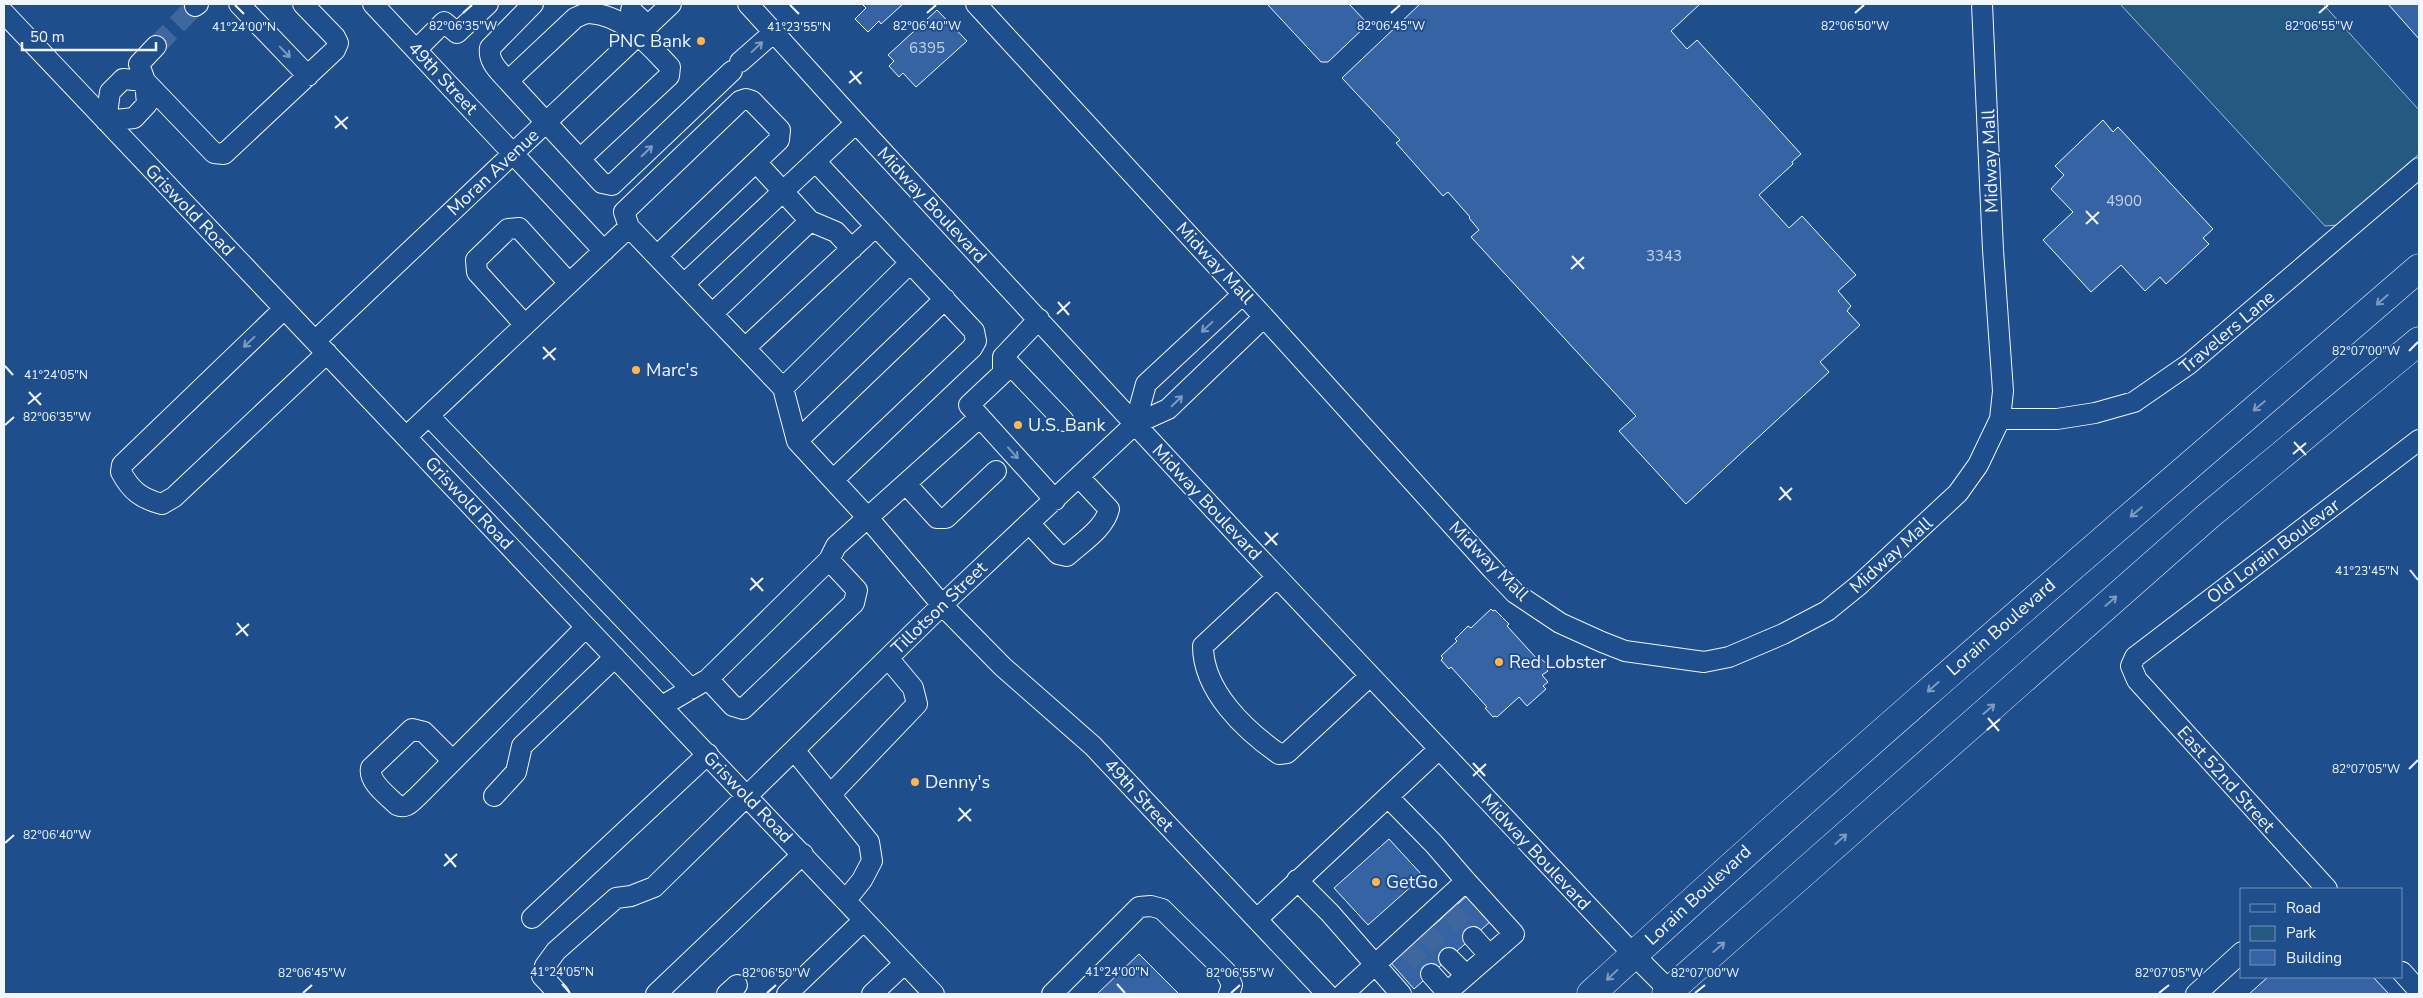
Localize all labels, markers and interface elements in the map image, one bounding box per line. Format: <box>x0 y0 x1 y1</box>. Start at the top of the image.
text: 82°06'35"W <box>429 18 497 34</box>
text: 82°06'40"W <box>893 18 961 34</box>
text: 82°06'45"W <box>1357 18 1425 34</box>
text: 82°06'50"W <box>1821 18 1889 34</box>
text: 82°06'55"W <box>2285 18 2353 34</box>
text: 41°24'00"N <box>212 19 276 35</box>
text: 41°23'55"N <box>767 19 831 35</box>
scale bar <box>22 20 156 52</box>
text: 50 m <box>30 27 65 47</box>
place label: PNC Bank <box>609 29 692 53</box>
marker: PNC Bank <box>695 35 707 47</box>
street label: 49th Street <box>403 36 484 120</box>
house number: 6395 <box>909 38 945 58</box>
one-way arrow <box>751 41 763 53</box>
one-way arrow <box>279 45 291 58</box>
street label: Midway Mall <box>1976 108 2004 213</box>
street label: Moran Avenue <box>442 123 544 221</box>
street label: Midway Boulevard <box>872 142 992 268</box>
one-way arrow <box>641 145 654 157</box>
street label: Griswold Road <box>140 159 240 261</box>
house number: 4900 <box>2106 191 2142 211</box>
street label: Midway Mall <box>1171 217 1260 310</box>
house number: 3343 <box>1646 246 1682 266</box>
street label: Travelers Lane <box>2174 285 2280 379</box>
one-way arrow <box>2376 295 2389 306</box>
one-way arrow <box>1201 321 1214 333</box>
one-way arrow <box>243 336 255 348</box>
text: 82°07'00"W <box>2332 343 2400 359</box>
place label: Marc's <box>646 358 698 382</box>
marker: Marc's <box>630 364 642 376</box>
text: 41°24'05"N <box>24 367 88 383</box>
one-way arrow <box>1171 395 1184 407</box>
one-way arrow <box>2253 401 2266 412</box>
text: 82°06'35"W <box>23 409 91 425</box>
place label: U.S. Bank <box>1028 413 1107 437</box>
marker: U.S. Bank <box>1012 419 1024 431</box>
street label: Midway Boulevard <box>1147 439 1267 565</box>
one-way arrow <box>1007 446 1018 459</box>
street label: Griswold Road <box>420 451 518 555</box>
street label: Old Lorain Boulevar <box>2202 493 2345 609</box>
one-way arrow <box>2129 506 2142 517</box>
street label: Midway Mall <box>1844 511 1938 599</box>
street label: Midway Mall <box>1444 516 1535 607</box>
street label: Tillotson Street <box>886 556 993 660</box>
text: 41°23'45"N <box>2335 563 2399 579</box>
street label: Lorain Boulevard <box>1941 573 2061 681</box>
one-way arrow <box>2105 596 2118 607</box>
place label: Red Lobster <box>1509 650 1607 674</box>
marker: Red Lobster <box>1493 656 1505 668</box>
one-way arrow <box>1927 681 1940 692</box>
one-way arrow <box>1983 703 1996 715</box>
street label: East 52nd Street <box>2172 721 2281 838</box>
street label: Griswold Road <box>698 746 798 848</box>
street label: 49th Street <box>1099 753 1180 837</box>
text: 82°07'05"W <box>2332 761 2400 777</box>
place label: Denny's <box>925 770 990 794</box>
marker: Denny's <box>909 776 921 788</box>
street label: Midway Boulevard <box>1476 789 1596 915</box>
text: 82°06'40"W <box>23 827 91 843</box>
one-way arrow <box>1835 834 1848 845</box>
street label: Lorain Boulevard <box>1640 839 1756 951</box>
place label: GetGo <box>1386 870 1438 894</box>
marker: GetGo <box>1370 876 1382 888</box>
legend <box>2240 888 2403 978</box>
text: Road <box>2286 898 2321 918</box>
text: Park <box>2286 923 2316 943</box>
one-way arrow <box>1713 941 1726 953</box>
text: Building <box>2286 948 2342 968</box>
text: 41°24'05"N <box>530 964 594 980</box>
text: 41°24'00"N <box>1085 964 1149 980</box>
text: 82°06'45"W <box>278 965 346 981</box>
text: 82°06'50"W <box>742 965 810 981</box>
text: 82°06'55"W <box>1206 965 1274 981</box>
text: 82°07'00"W <box>1671 965 1739 981</box>
text: 82°07'05"W <box>2135 965 2203 981</box>
one-way arrow <box>1606 969 1619 981</box>

